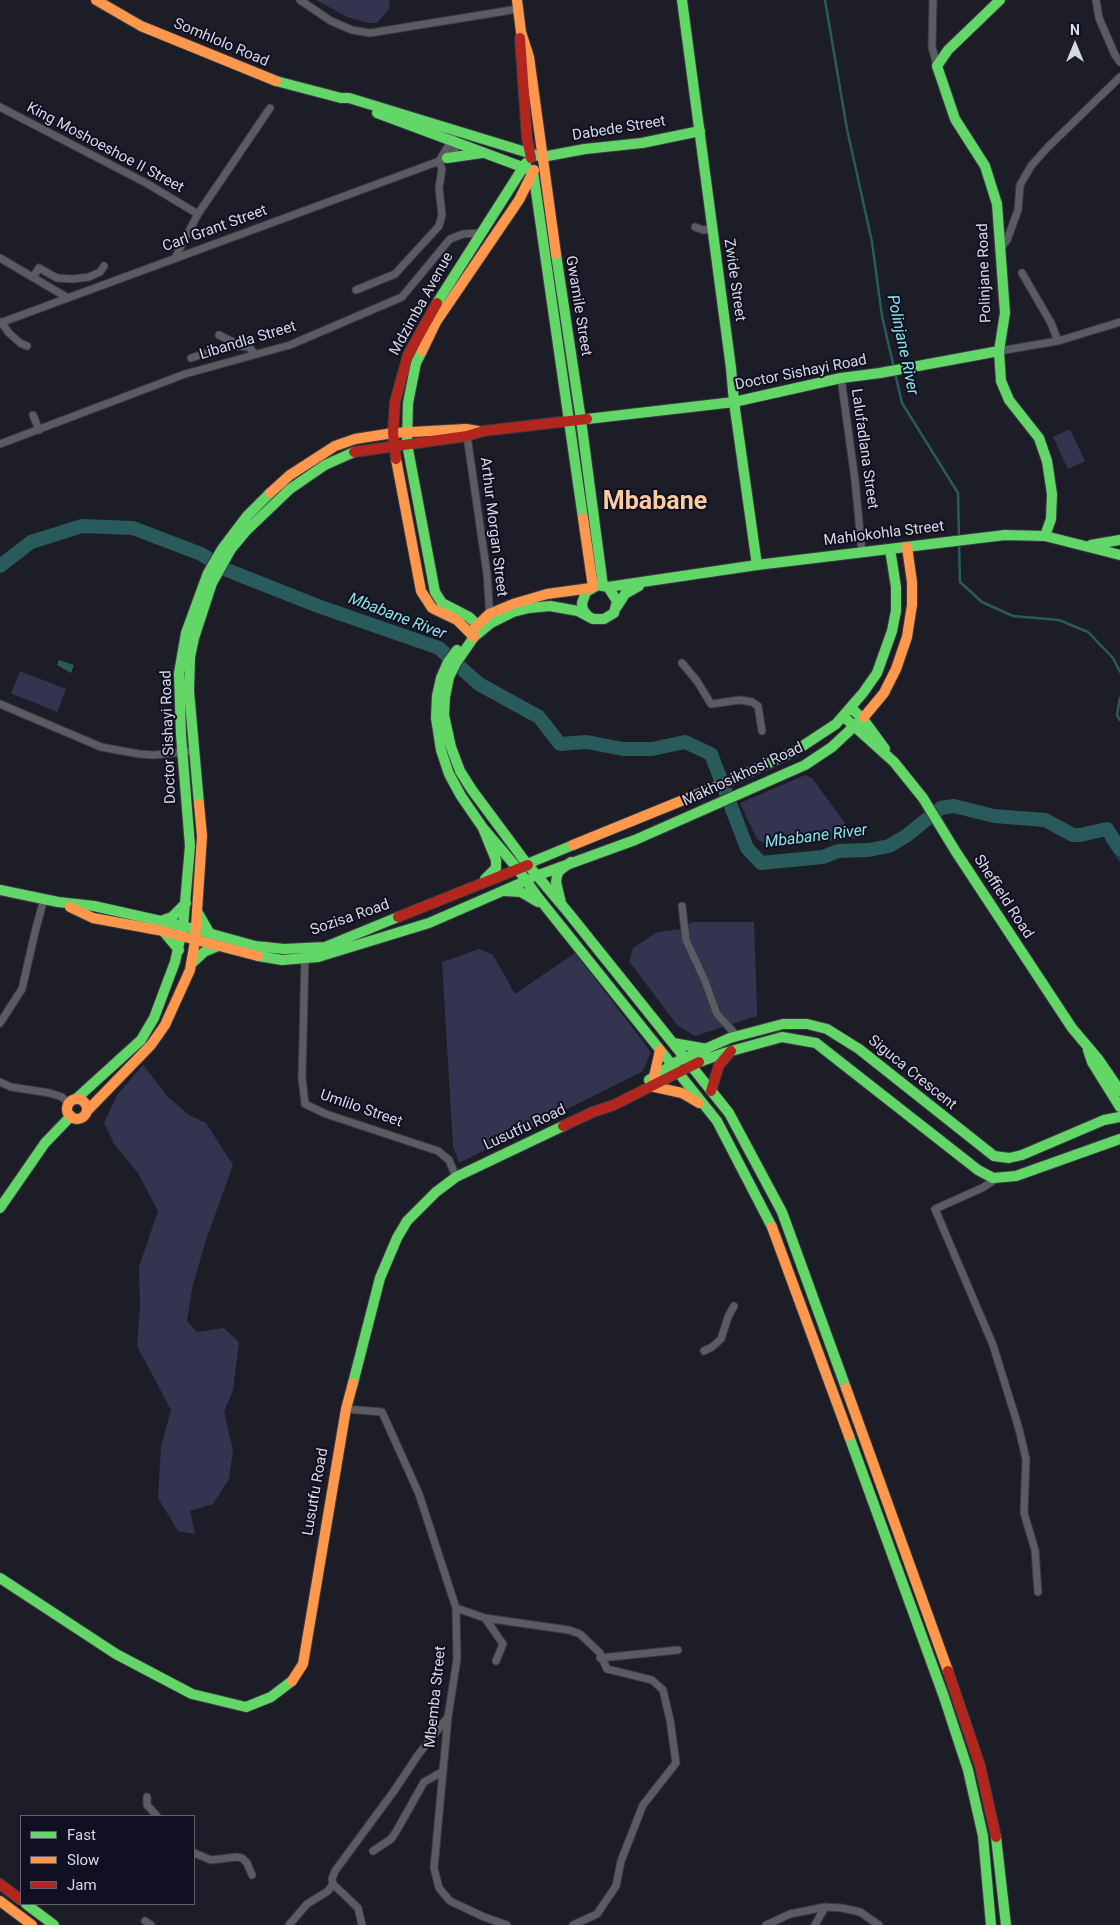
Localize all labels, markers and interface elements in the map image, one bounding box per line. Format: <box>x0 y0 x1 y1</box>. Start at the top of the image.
street label: Somhlolo Road <box>171 15 271 71</box>
north arrow <box>1050 20 1100 70</box>
text: N <box>1070 22 1080 38</box>
street label: King Moshoeshoe II Street <box>23 99 187 197</box>
street label: Dabede Street <box>571 113 667 145</box>
street label: Carl Grant Street <box>160 202 270 256</box>
street label: Polinjane Road <box>974 223 996 323</box>
street label: Zwide Street <box>719 237 749 323</box>
street label: Mdzimba Avenue <box>386 249 458 359</box>
street label: Gwamile Street <box>561 255 595 357</box>
water label: Polinjane River <box>882 293 922 397</box>
street label: Libandla Street <box>197 318 299 364</box>
street label: Doctor Sishayi Road <box>734 351 868 395</box>
street label: Lalufadlana Street <box>847 388 881 510</box>
street label: Arthur Morgan Street <box>476 456 510 598</box>
district label: Mbabane <box>603 488 707 518</box>
street label: Mahlokohla Street <box>823 518 945 550</box>
water label: Mbabane River <box>346 590 448 644</box>
street label: Doctor Sishayi Road <box>158 670 180 804</box>
street label: Makhosikhosi Road <box>680 739 806 811</box>
water label: Mbabane River <box>764 821 868 853</box>
street label: Sheffield Road <box>969 852 1037 942</box>
street label: Sozisa Road <box>308 896 392 940</box>
street label: Siguca Crescent <box>864 1032 960 1114</box>
street label: Umlilo Street <box>318 1087 404 1131</box>
street label: Lusutfu Road <box>481 1101 569 1155</box>
street label: Lusutfu Road <box>299 1447 333 1537</box>
street label: Mbemba Street <box>422 1645 450 1749</box>
legend <box>20 1815 195 1905</box>
text: Fast <box>67 1826 96 1844</box>
text: Slow <box>67 1851 99 1869</box>
text: Jam <box>67 1876 97 1894</box>

